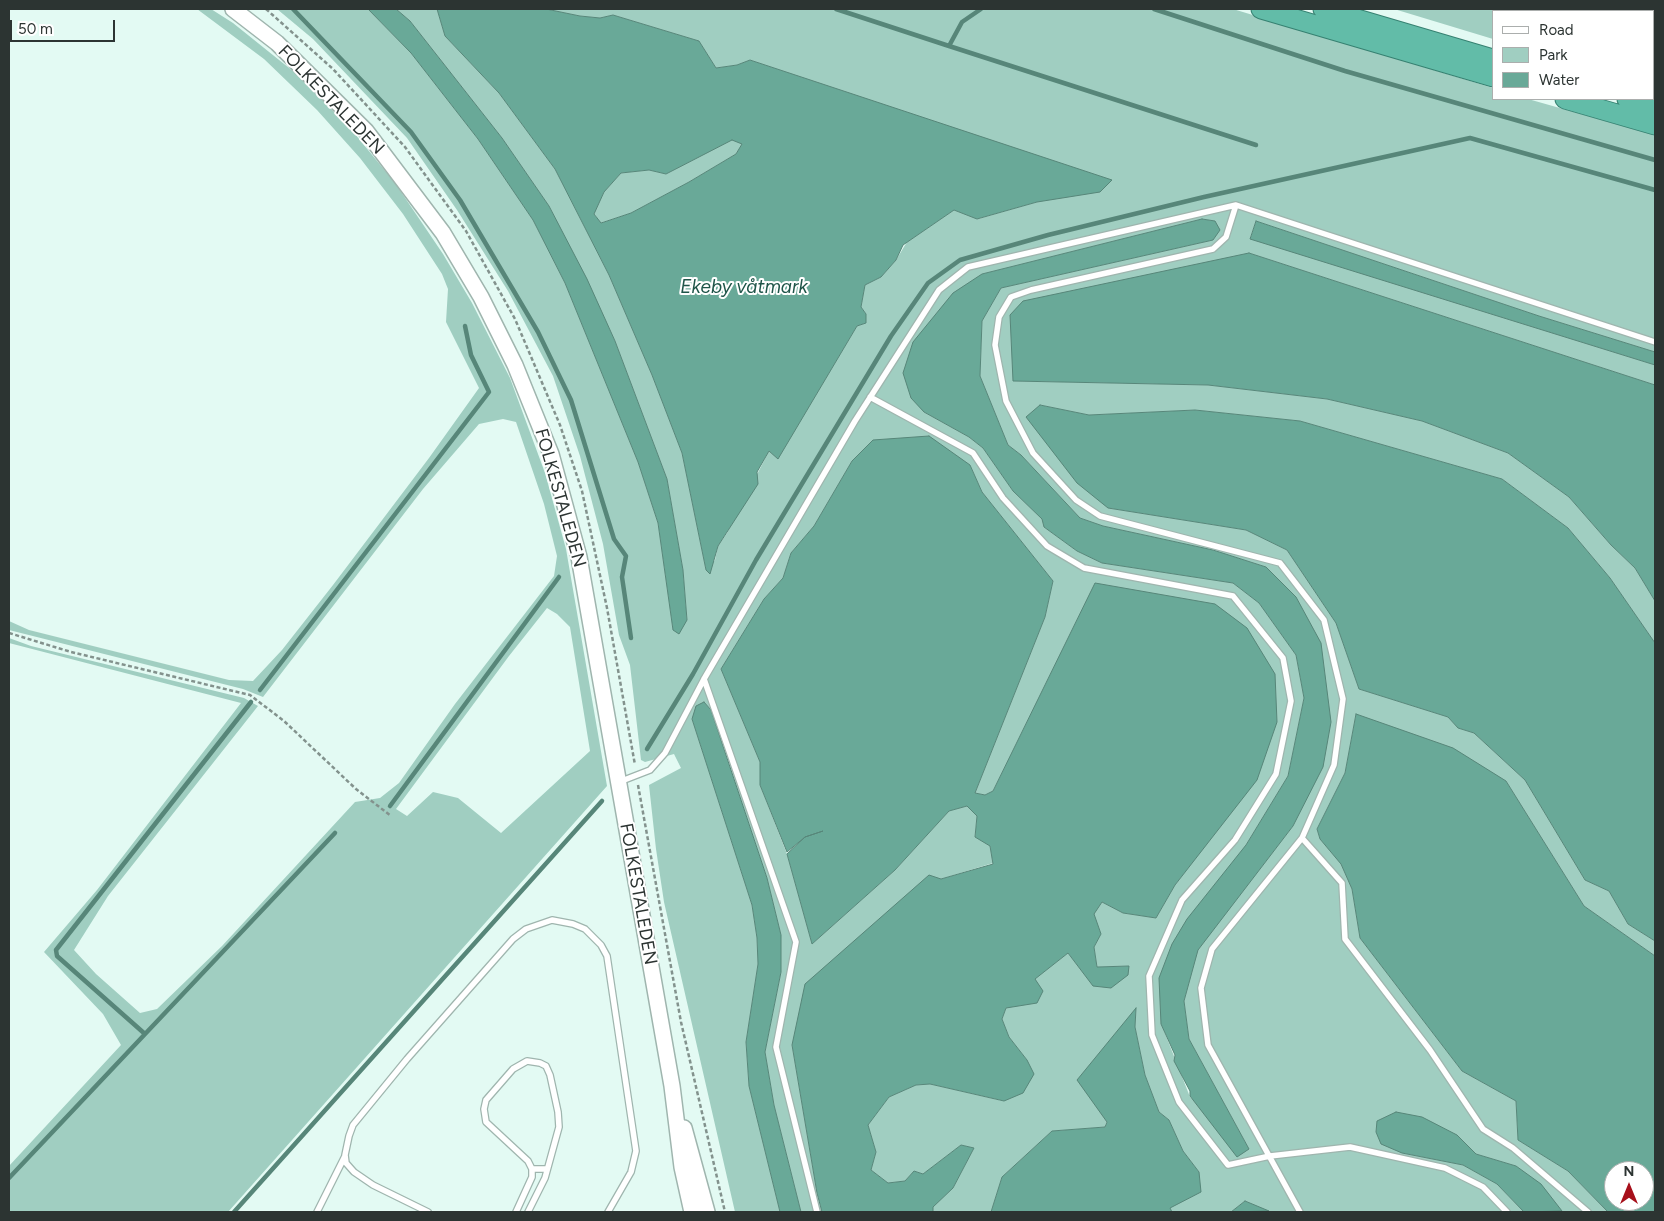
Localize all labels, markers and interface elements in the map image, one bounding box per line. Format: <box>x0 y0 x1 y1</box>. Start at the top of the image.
scale bar <box>12 10 118 42</box>
legend <box>1492 10 1654 100</box>
text: 50 m <box>18 20 53 38</box>
text: Road <box>1539 21 1574 39</box>
street label: FOLKESTALEDEN <box>273 41 389 159</box>
text: Park <box>1539 46 1568 64</box>
text: Water <box>1539 71 1579 89</box>
water label: Ekeby våtmark <box>680 276 808 298</box>
street label: FOLKESTALEDEN <box>530 426 590 570</box>
street label: FOLKESTALEDEN <box>615 821 661 967</box>
north arrow <box>1604 1161 1654 1211</box>
text: N <box>1624 1163 1634 1180</box>

